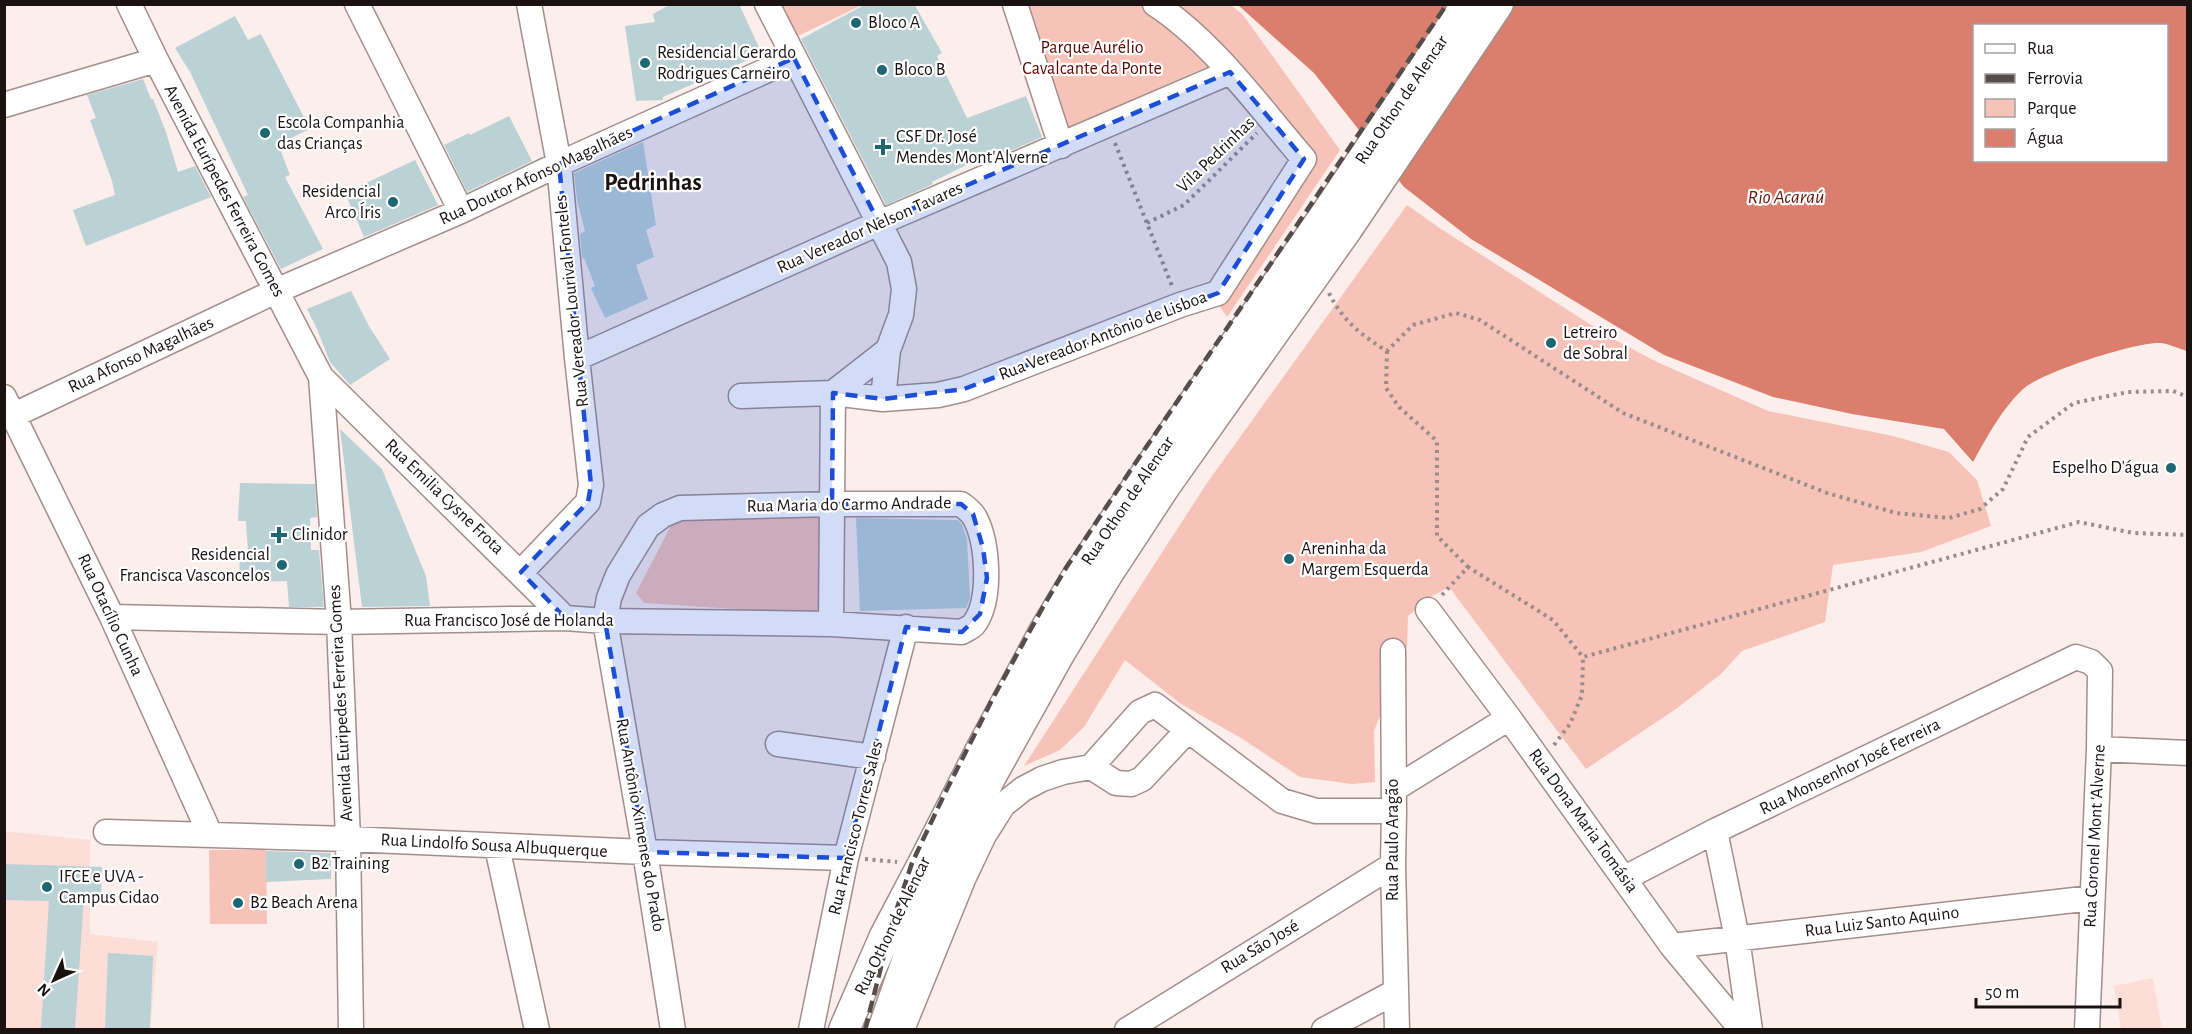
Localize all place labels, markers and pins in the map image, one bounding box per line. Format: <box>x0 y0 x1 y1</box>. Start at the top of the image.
place label: Bloco A <box>868 14 921 32</box>
marker: Bloco A <box>849 16 863 30</box>
place label: Residencial Gerardo Rodrigues Carneiro <box>657 44 796 83</box>
marker: Residencial Gerardo Rodrigues Carneiro <box>638 56 652 70</box>
place label: Bloco B <box>894 61 945 79</box>
marker: Bloco B <box>875 63 889 77</box>
place label: Escola Companhia das Crianças <box>277 114 405 153</box>
marker: Escola Companhia das Crianças <box>258 126 272 140</box>
place label: CSF Dr. José Mendes Mont'Alverne <box>896 128 1048 167</box>
marker: CSF Dr. José Mendes Mont'Alverne <box>874 138 892 156</box>
place label: Residencial Arco Íris <box>301 183 381 222</box>
marker: Residencial Arco Íris <box>386 195 400 209</box>
place label: Letreiro de Sobral <box>1563 324 1628 363</box>
marker: Letreiro de Sobral <box>1544 336 1558 350</box>
place label: Espelho D'água <box>2052 459 2159 477</box>
marker: Espelho D'água <box>2164 461 2178 475</box>
marker: Clinidor <box>270 526 288 544</box>
place label: Clinidor <box>292 526 348 544</box>
place label: Areninha da Margem Esquerda <box>1301 540 1429 579</box>
place label: Residencial Francisca Vasconcelos <box>120 546 270 585</box>
marker: Areninha da Margem Esquerda <box>1282 552 1296 566</box>
marker: Residencial Francisca Vasconcelos <box>275 558 289 572</box>
place label: B2 Training <box>311 855 390 873</box>
marker: B2 Training <box>292 857 306 871</box>
place label: IFCE e UVA - Campus Cidao <box>59 868 159 907</box>
marker: IFCE e UVA - Campus Cidao <box>40 880 54 894</box>
place label: B2 Beach Arena <box>250 894 358 912</box>
marker: B2 Beach Arena <box>231 896 245 910</box>

